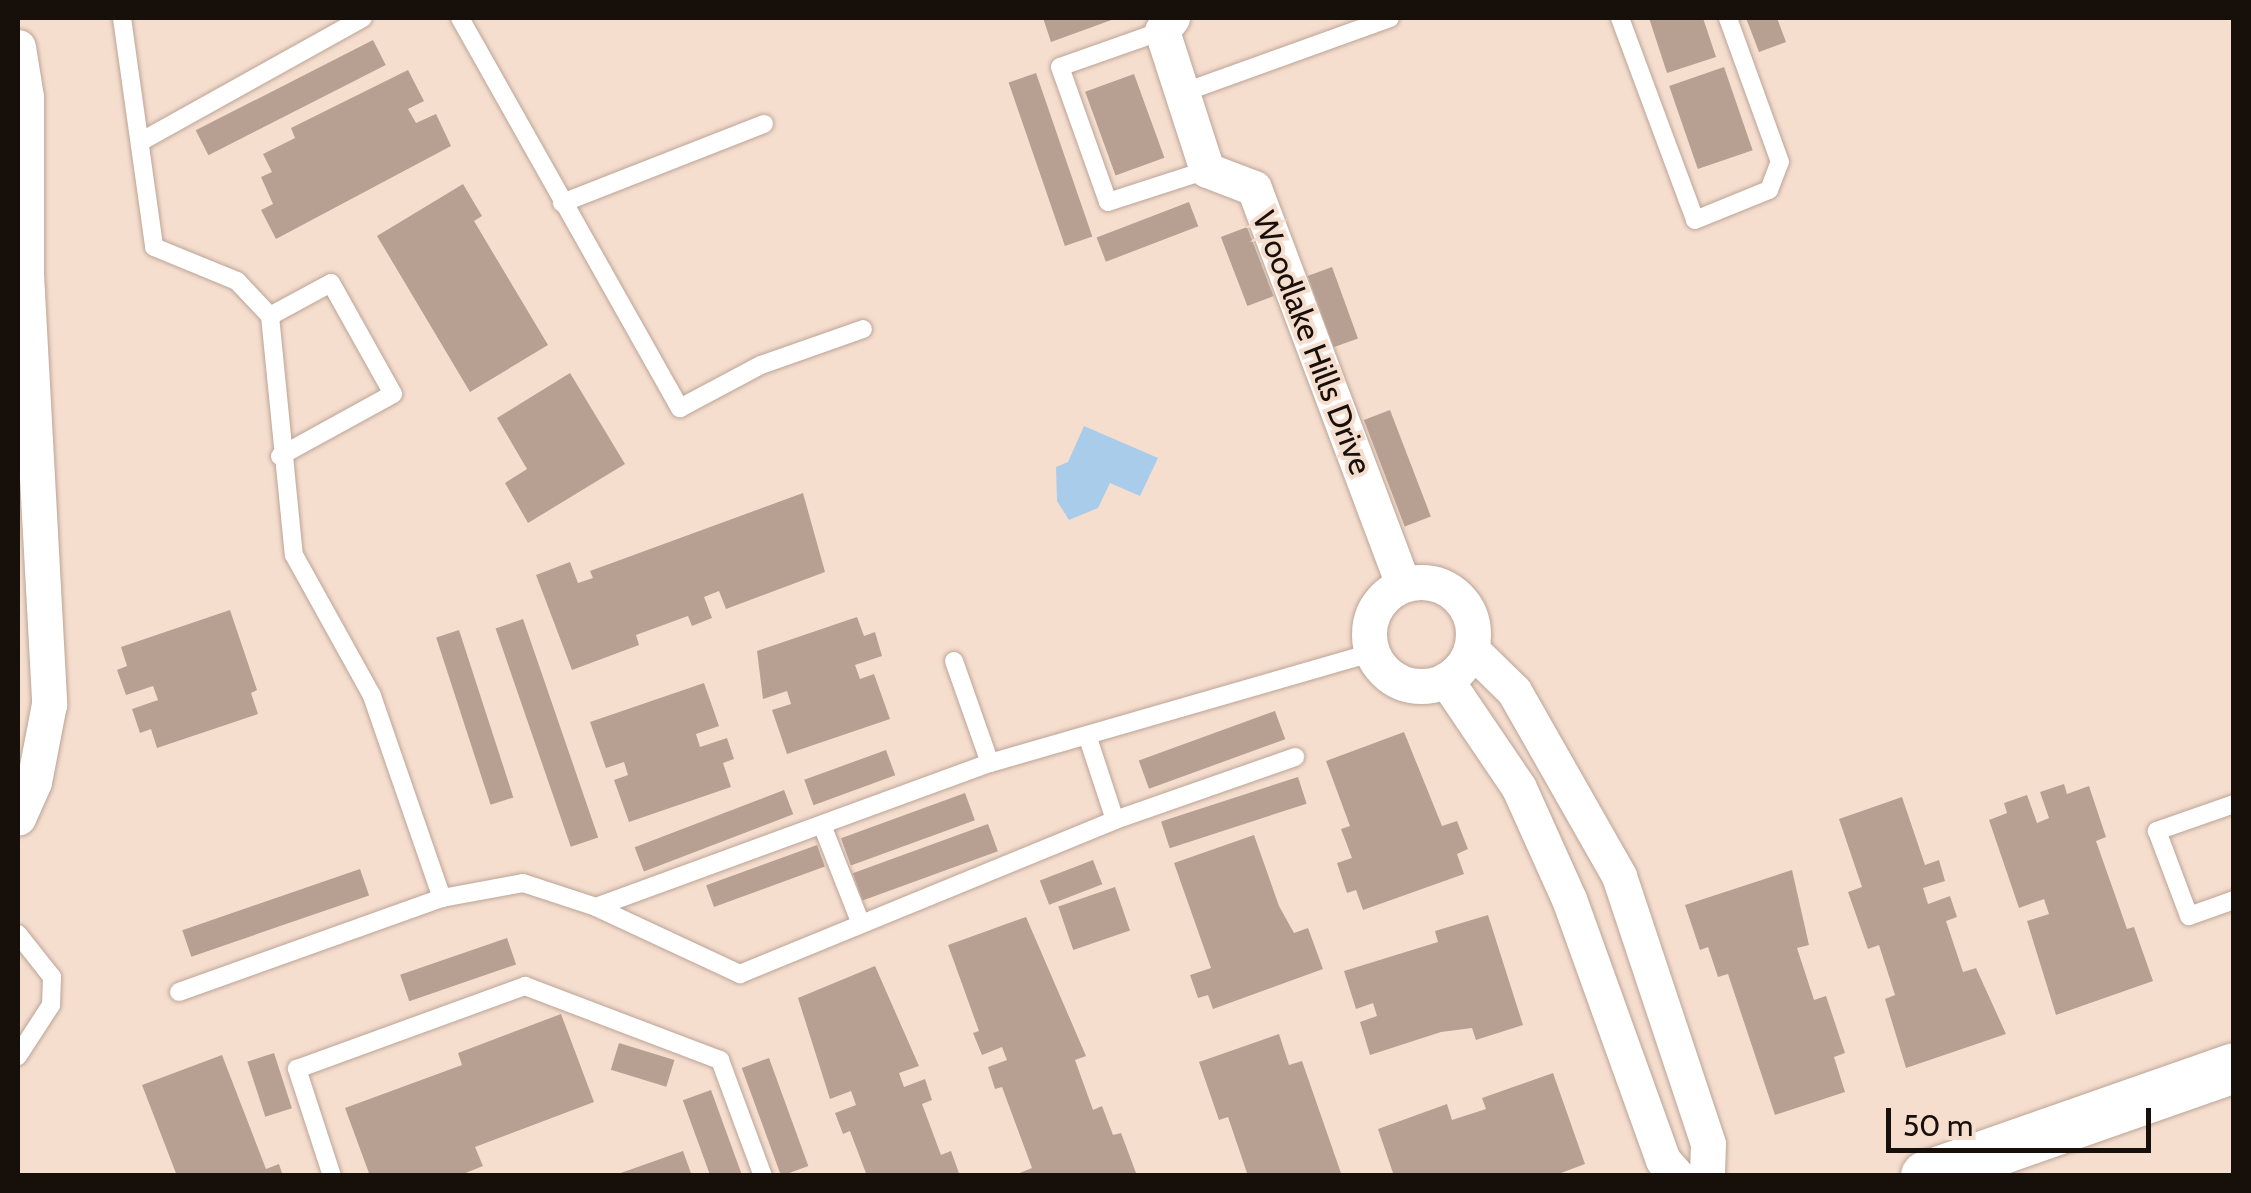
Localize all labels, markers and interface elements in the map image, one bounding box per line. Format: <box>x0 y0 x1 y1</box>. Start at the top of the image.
street label: Woodlake Hills Drive <box>1244 206 1380 480</box>
scale bar <box>1891 1088 2156 1150</box>
text: 50 m <box>1903 1107 1973 1144</box>

